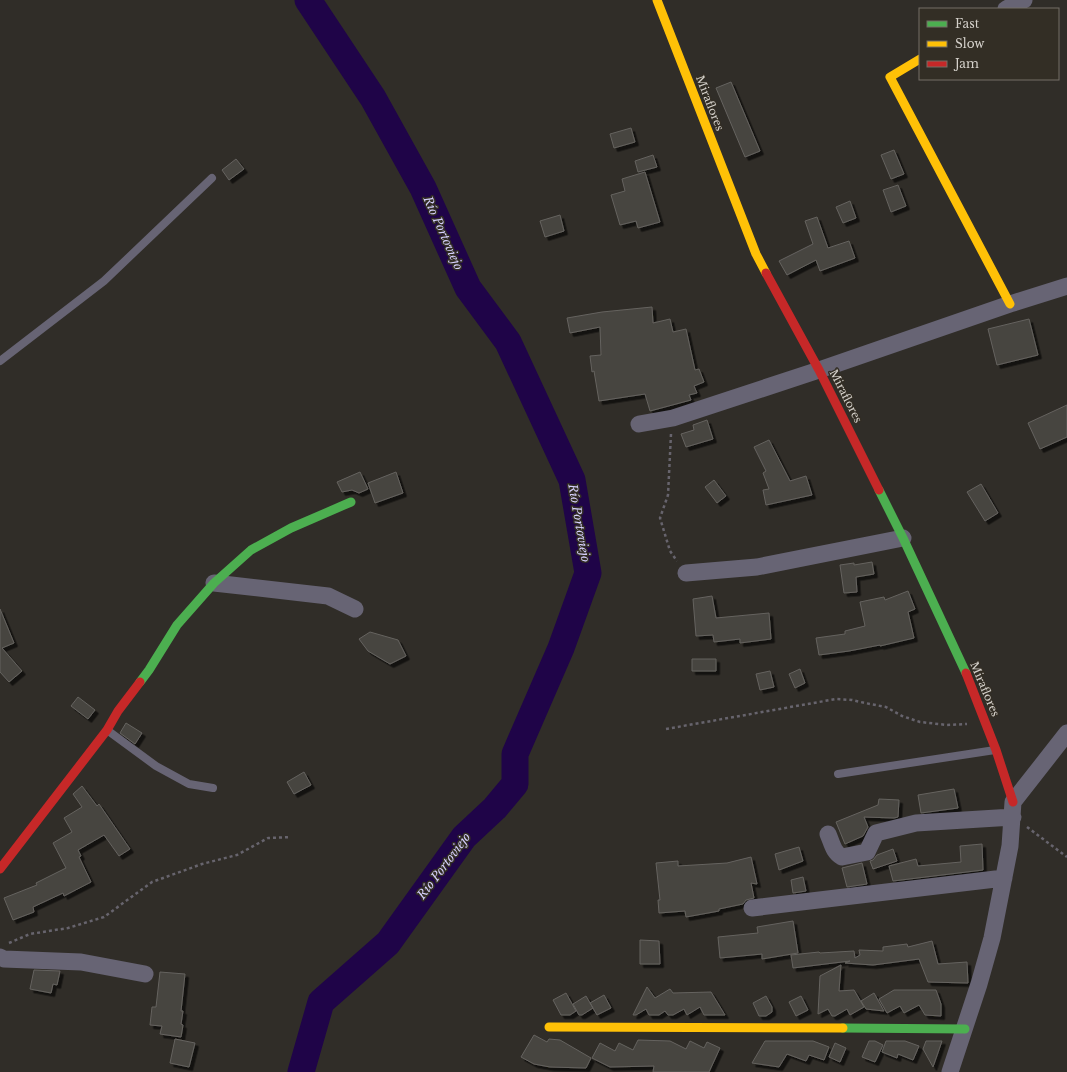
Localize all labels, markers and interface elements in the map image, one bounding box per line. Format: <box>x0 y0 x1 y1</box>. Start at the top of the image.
legend <box>919 8 1059 80</box>
text: Fast <box>955 16 980 31</box>
text: Slow <box>955 36 985 51</box>
text: Jam <box>953 56 979 71</box>
street label: Miraflores <box>693 73 727 133</box>
water label: Río Portoviejo <box>420 193 466 272</box>
street label: Miraflores <box>827 367 865 425</box>
water label: Río Portoviejo <box>565 482 594 563</box>
street label: Miraflores <box>967 659 1003 719</box>
water label: Río Portoviejo <box>413 829 473 903</box>

